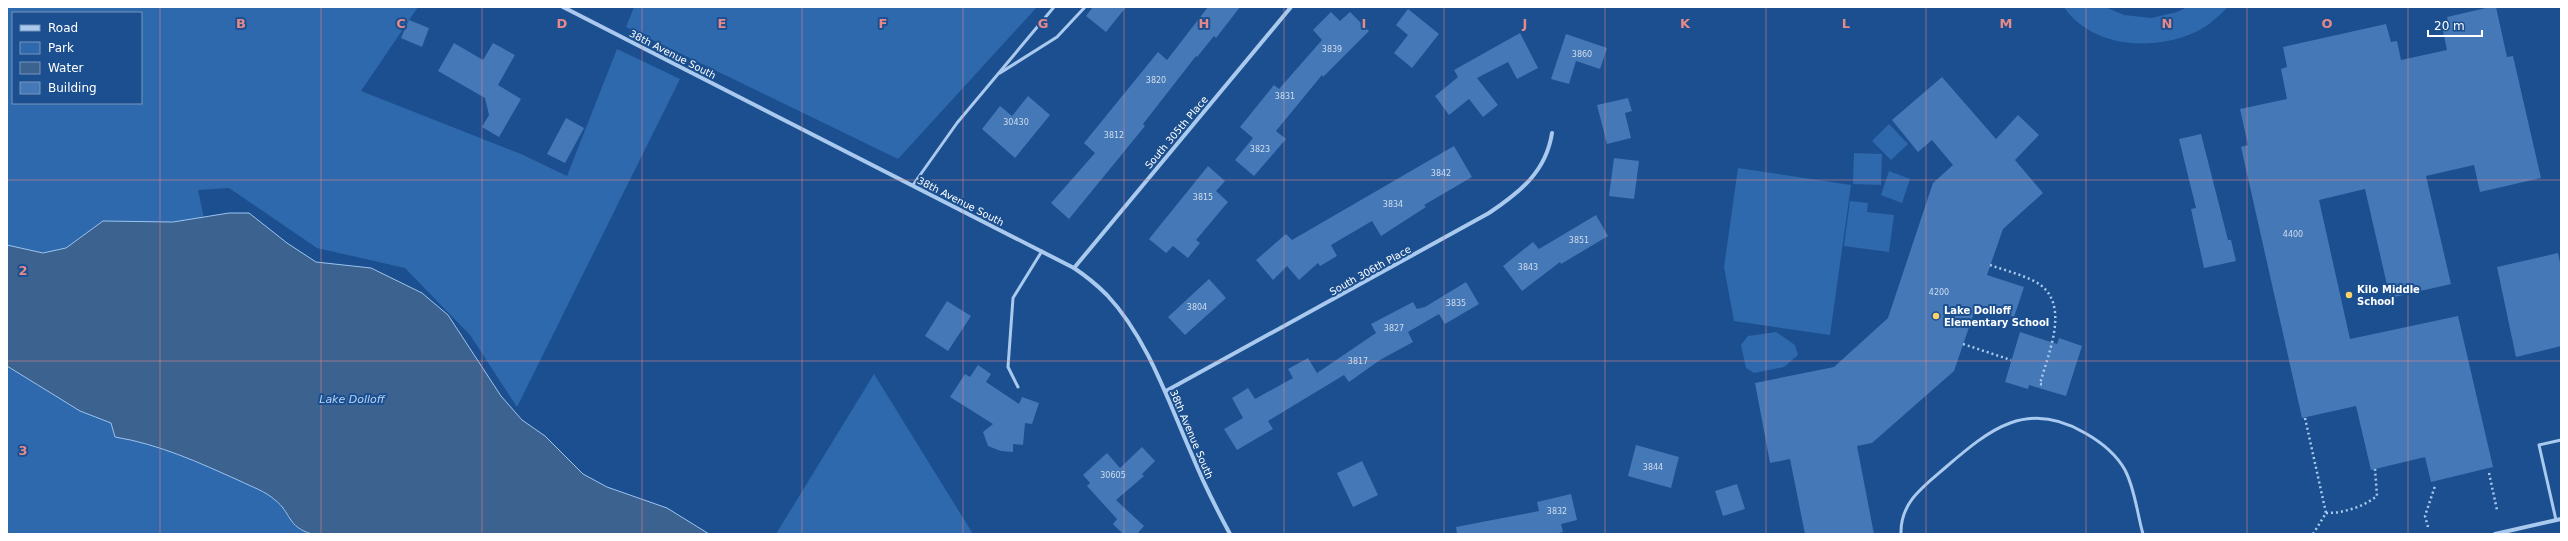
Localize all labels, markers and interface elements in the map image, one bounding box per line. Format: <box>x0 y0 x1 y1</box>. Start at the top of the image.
legend <box>12 12 142 104</box>
scale bar <box>2428 12 2482 38</box>
text: B <box>236 16 246 31</box>
text: C <box>396 16 406 31</box>
text: D <box>557 16 568 31</box>
text: E <box>718 16 726 31</box>
text: F <box>879 16 887 31</box>
text: G <box>1038 16 1048 31</box>
text: H <box>1199 16 1209 31</box>
text: I <box>1362 16 1366 31</box>
text: J <box>1522 16 1527 31</box>
text: K <box>1680 16 1691 31</box>
text: L <box>1842 16 1850 31</box>
text: M <box>2000 16 2012 31</box>
text: N <box>2162 16 2172 31</box>
text: O <box>2321 16 2333 31</box>
text: 20 m <box>2434 19 2465 33</box>
text: Road <box>48 21 78 35</box>
street label: 38th Avenue South <box>628 28 718 81</box>
text: Park <box>48 41 74 55</box>
house number: 3839 <box>1322 45 1342 54</box>
house number: 3860 <box>1572 50 1592 59</box>
text: Water <box>48 61 84 75</box>
house number: 3820 <box>1146 76 1166 85</box>
text: Building <box>48 81 97 95</box>
house number: 3831 <box>1275 92 1295 101</box>
street label: South 305th Place <box>1143 94 1210 171</box>
house number: 30430 <box>1003 118 1029 127</box>
house number: 3812 <box>1104 131 1124 140</box>
house number: 3823 <box>1250 145 1270 154</box>
house number: 3842 <box>1431 169 1451 178</box>
street label: 38th Avenue South <box>916 175 1006 228</box>
house number: 3815 <box>1193 193 1213 202</box>
house number: 3834 <box>1383 200 1403 209</box>
house number: 4400 <box>2283 230 2303 239</box>
house number: 3851 <box>1569 236 1589 245</box>
street label: South 306th Place <box>1328 243 1413 297</box>
text: 2 <box>18 263 28 278</box>
house number: 3843 <box>1518 263 1538 272</box>
place label: Kilo Middle School <box>2357 284 2420 307</box>
house number: 4200 <box>1929 288 1949 297</box>
marker: Kilo Middle School <box>2344 290 2354 300</box>
house number: 3835 <box>1446 299 1466 308</box>
house number: 3804 <box>1187 303 1207 312</box>
place label: Lake Dolloff Elementary School <box>1944 305 2049 328</box>
marker: Lake Dolloff Elementary School <box>1931 311 1941 321</box>
house number: 3827 <box>1384 324 1404 333</box>
house number: 3817 <box>1348 357 1368 366</box>
street label: 38th Avenue South <box>1168 388 1215 480</box>
water label: Lake Dolloff <box>319 393 386 406</box>
text: 3 <box>18 443 28 458</box>
house number: 3844 <box>1643 463 1663 472</box>
house number: 30605 <box>1100 471 1126 480</box>
house number: 3832 <box>1547 507 1567 516</box>

